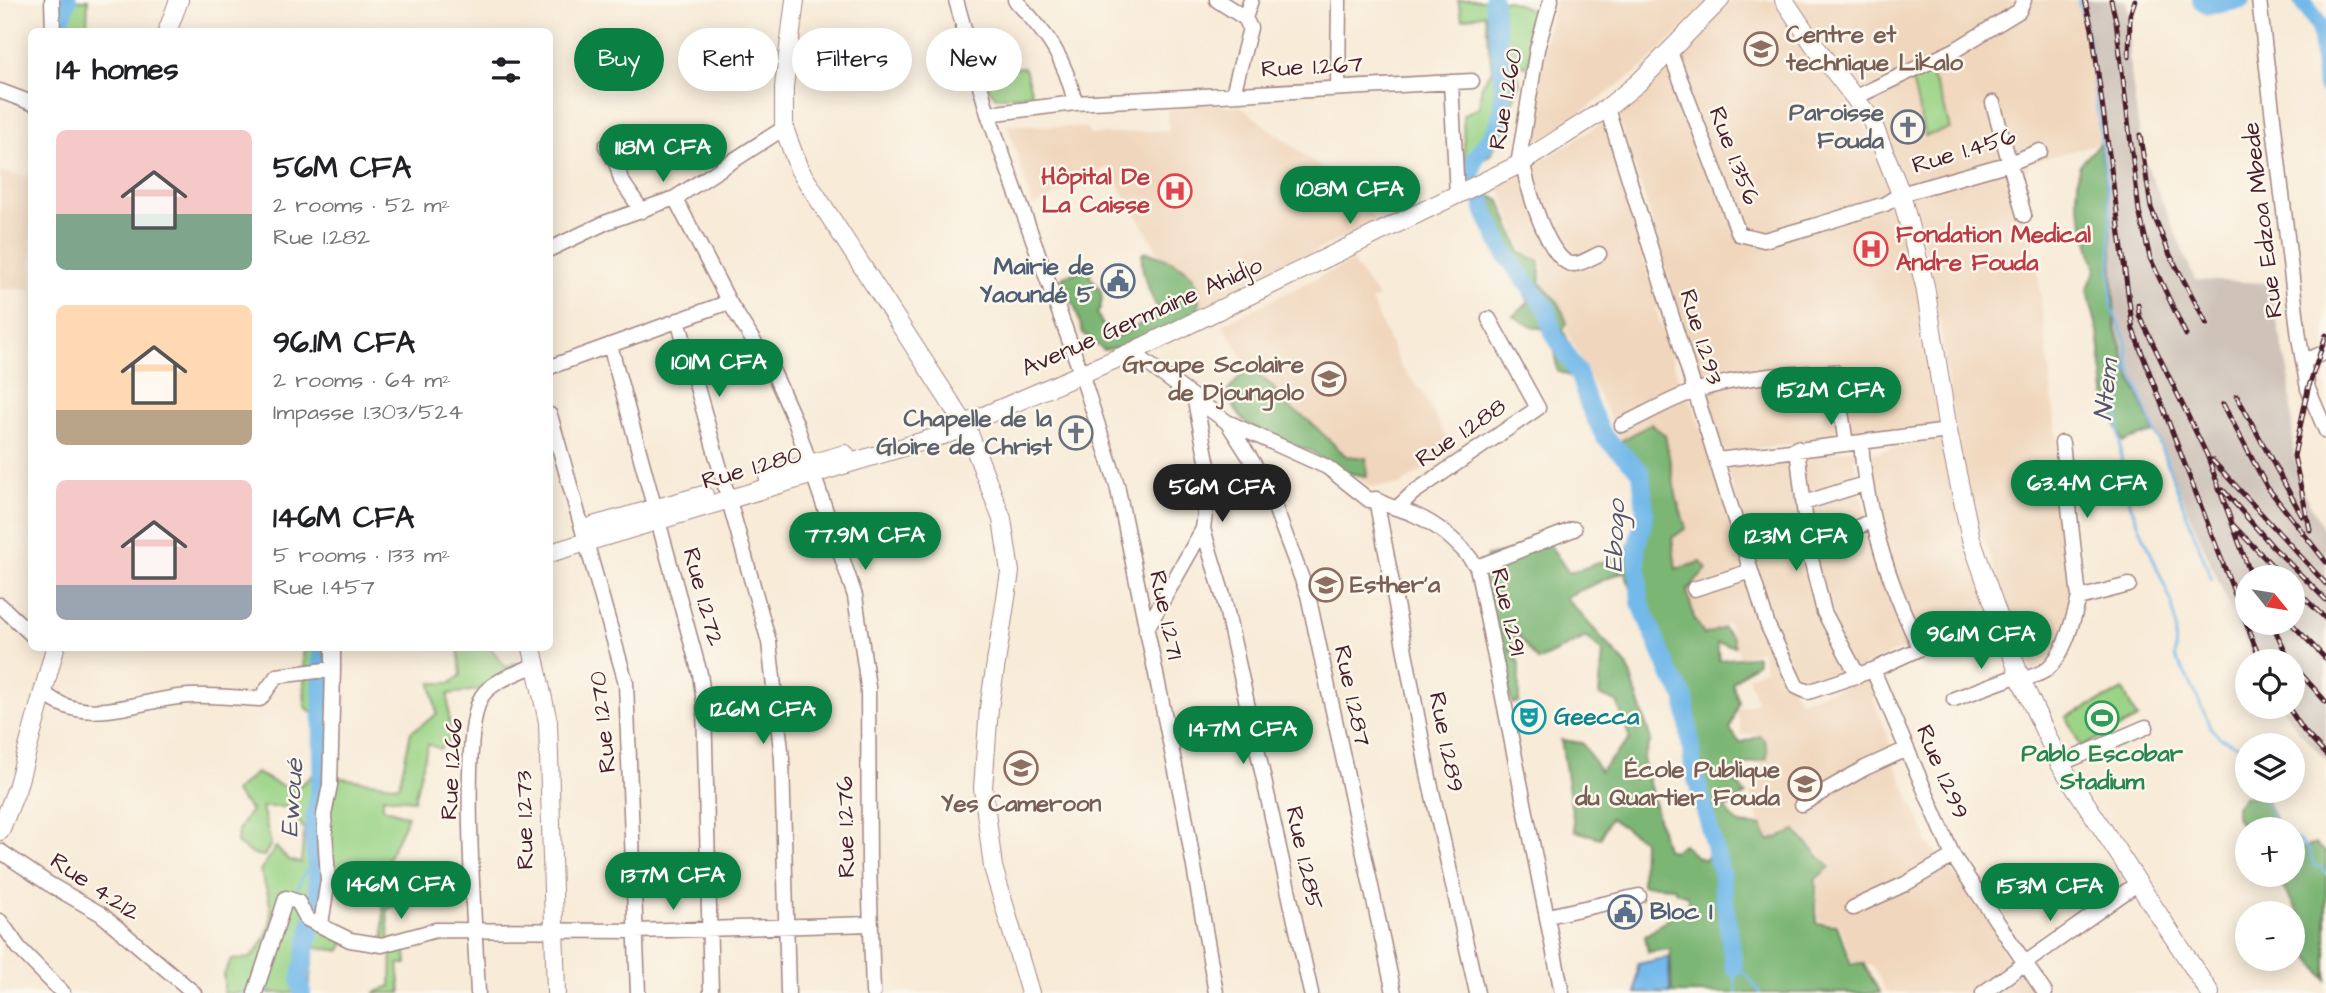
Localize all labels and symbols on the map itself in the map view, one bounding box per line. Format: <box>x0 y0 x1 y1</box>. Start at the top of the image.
place label: Centre et technique Likalo <box>1785 18 1963 80</box>
school or university icon: Centre et technique Likalo <box>1742 30 1780 68</box>
street label: Rue 1.260 <box>1480 46 1532 152</box>
street label: Rue 1.267 <box>1260 47 1364 87</box>
place label: Paroisse Fouda <box>1789 96 1885 158</box>
street label: Rue 1.356 <box>1700 102 1768 210</box>
church icon: Paroisse Fouda <box>1889 108 1927 146</box>
street label: Rue 1.456 <box>1908 119 2020 183</box>
street label: Rue Edzoa Mbede <box>2234 120 2292 320</box>
pin: 118M CFA <box>591 124 735 184</box>
place label: Hôpital De La Caisse <box>1041 160 1150 222</box>
pin: 108M CFA <box>1278 166 1422 226</box>
hospital icon: Hôpital De La Caisse <box>1156 172 1194 210</box>
place label: Fondation Medical Andre Fouda <box>1896 218 2091 280</box>
hospital icon: Fondation Medical Andre Fouda <box>1852 230 1890 268</box>
street label: Avenue Germaine Ahidjo <box>1016 248 1268 386</box>
place label: Mairie de Yaoundé 5 <box>979 250 1095 312</box>
public building icon: Mairie de Yaoundé 5 <box>1099 262 1137 300</box>
street label: Rue 1.293 <box>1670 285 1732 389</box>
pin: 101M CFA <box>647 340 791 399</box>
place label: Groupe Scolaire de Djoungolo <box>1123 348 1305 411</box>
water label: Ntem <box>2085 355 2127 422</box>
school or university icon: Groupe Scolaire de Djoungolo <box>1310 360 1348 398</box>
pin: 152M CFA <box>1759 368 1903 427</box>
street label: Rue 1.288 <box>1409 390 1513 476</box>
place label: Chapelle de la Gloire de Christ <box>876 402 1053 464</box>
church icon: Chapelle de la Gloire de Christ <box>1057 414 1095 452</box>
street label: Rue 1.280 <box>698 437 806 499</box>
pin: 63.4M CFA <box>2007 461 2167 520</box>
pin: 56M CFA <box>1157 464 1287 524</box>
water label: Ebogo <box>1596 497 1635 573</box>
pin: 77.9M CFA <box>785 512 945 572</box>
pin: 123M CFA <box>1724 514 1868 573</box>
street label: Rue 1.272 <box>674 544 733 650</box>
street label: Rue 1.291 <box>1481 565 1535 659</box>
north arrow <box>2235 565 2305 635</box>
school or university icon: Esther'a <box>1307 566 1345 604</box>
street label: Rue 1.271 <box>1140 567 1192 663</box>
place label: Esther'a <box>1350 568 1441 602</box>
pin: 96.1M CFA <box>1901 612 2061 671</box>
street label: Rue 1.287 <box>1325 642 1379 750</box>
street label: Rue 1.270 <box>581 670 625 774</box>
pin: 126M CFA <box>691 686 835 746</box>
street label: Rue 1.289 <box>1420 689 1472 795</box>
theatre icon: Geecca <box>1510 698 1548 736</box>
sports icon: Pablo Escobar Stadium <box>2083 699 2121 737</box>
place label: Geecca <box>1554 700 1640 734</box>
pin: 147M CFA <box>1171 706 1315 766</box>
street label: Rue 1.266 <box>432 717 472 821</box>
street label: Rue 1.299 <box>1907 720 1977 824</box>
place label: Pablo Escobar Stadium <box>2021 737 2184 799</box>
school or university icon: Yes Cameroon <box>1002 749 1040 787</box>
place label: École Publique du Quartier Fouda <box>1574 753 1781 815</box>
water label: Ewoué <box>271 756 313 838</box>
school or university icon: École Publique du Quartier Fouda <box>1786 765 1824 803</box>
street label: Rue 1.273 <box>507 770 543 870</box>
street label: Rue 1.276 <box>828 776 864 878</box>
place label: Yes Cameroon <box>941 787 1101 821</box>
street label: Rue 1.285 <box>1276 803 1332 913</box>
street label: Rue 4.212 <box>43 844 147 930</box>
pin: 137M CFA <box>601 852 745 912</box>
pin: 146M CFA <box>329 862 473 921</box>
pin: 153M CFA <box>1978 864 2122 923</box>
public building icon: Bloc I <box>1606 893 1644 931</box>
place label: Bloc I <box>1650 895 1713 929</box>

